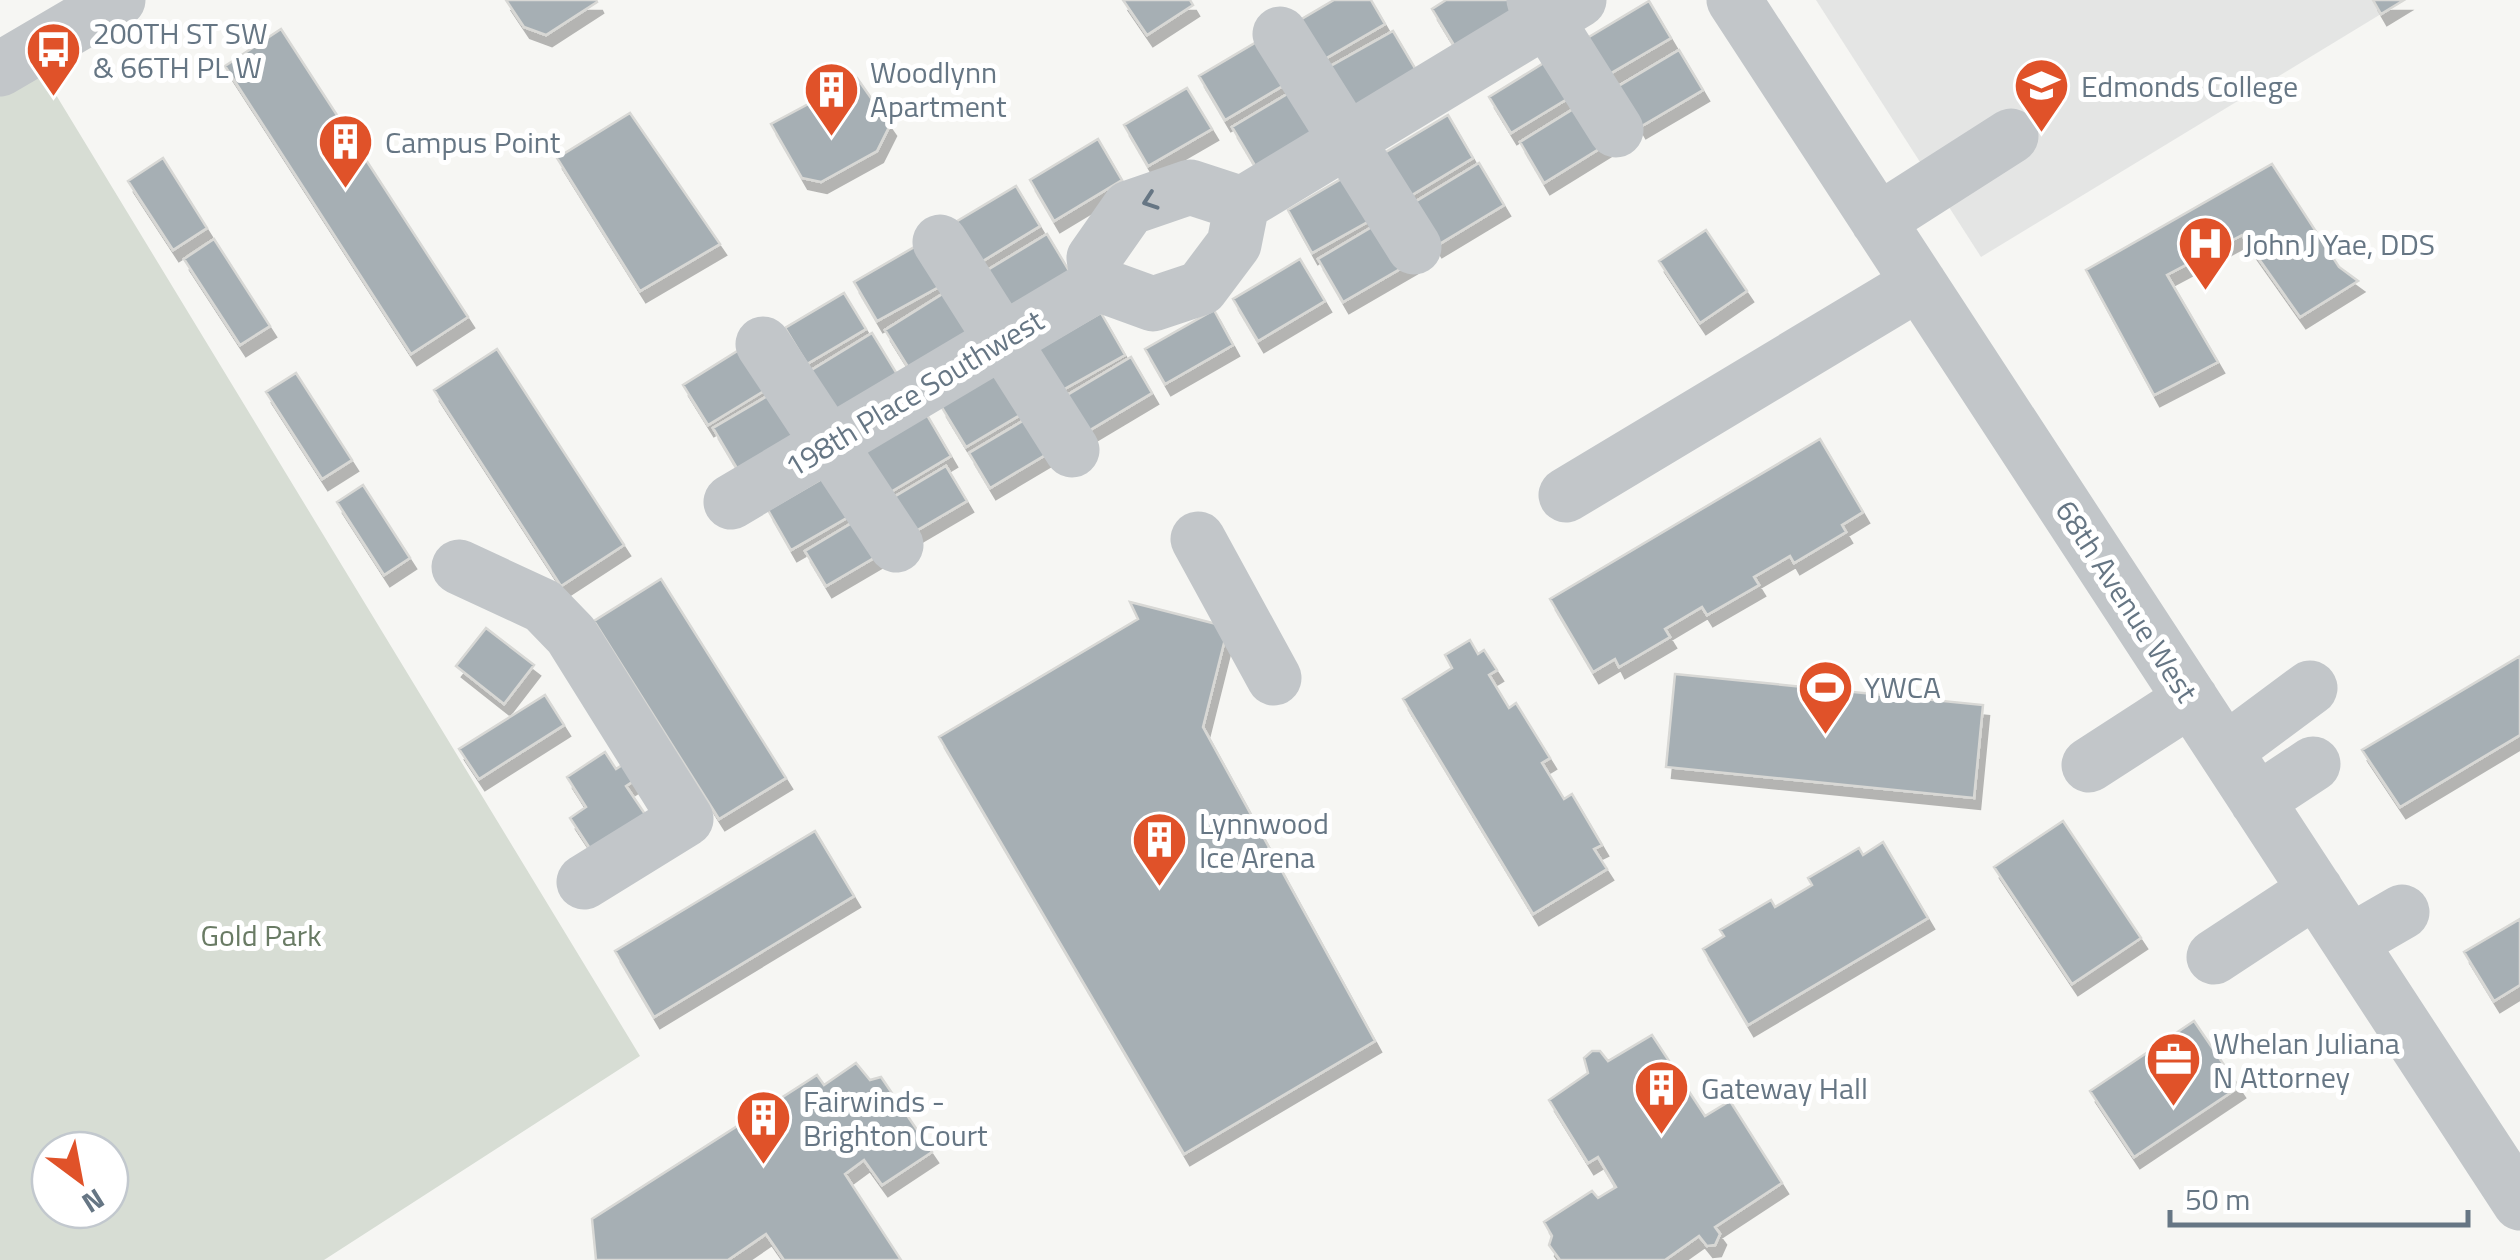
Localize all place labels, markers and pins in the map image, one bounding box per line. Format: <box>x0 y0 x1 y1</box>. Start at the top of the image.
place label: 200TH ST SW & 66TH PL W <box>93 10 268 90</box>
bus stop icon: 200TH ST SW & 66TH PL W <box>24 20 84 99</box>
place label: Woodlynn Apartment <box>870 49 1007 129</box>
school or university icon: Edmonds College <box>2012 56 2072 135</box>
building icon: Woodlynn Apartment <box>801 59 861 138</box>
place label: Edmonds College <box>2081 63 2298 109</box>
building icon: Campus Point <box>316 112 376 191</box>
place label: Campus Point <box>385 119 561 165</box>
hospital icon: John J Yae, DDS <box>2175 214 2235 293</box>
place label: John J Yae, DDS <box>2244 221 2435 267</box>
sports icon: YWCA <box>1795 657 1855 736</box>
place label: YWCA <box>1864 664 1941 710</box>
place label: Lynnwood Ice Arena <box>1199 800 1329 880</box>
building icon: Lynnwood Ice Arena <box>1130 810 1190 889</box>
place label: Whelan Juliana N Attorney <box>2213 1020 2400 1100</box>
office icon: Whelan Juliana N Attorney <box>2144 1030 2204 1109</box>
building icon: Gateway Hall <box>1632 1058 1692 1137</box>
place label: Gateway Hall <box>1701 1065 1868 1111</box>
place label: Fairwinds - Brighton Court <box>803 1078 988 1158</box>
building icon: Fairwinds - Brighton Court <box>734 1088 794 1167</box>

